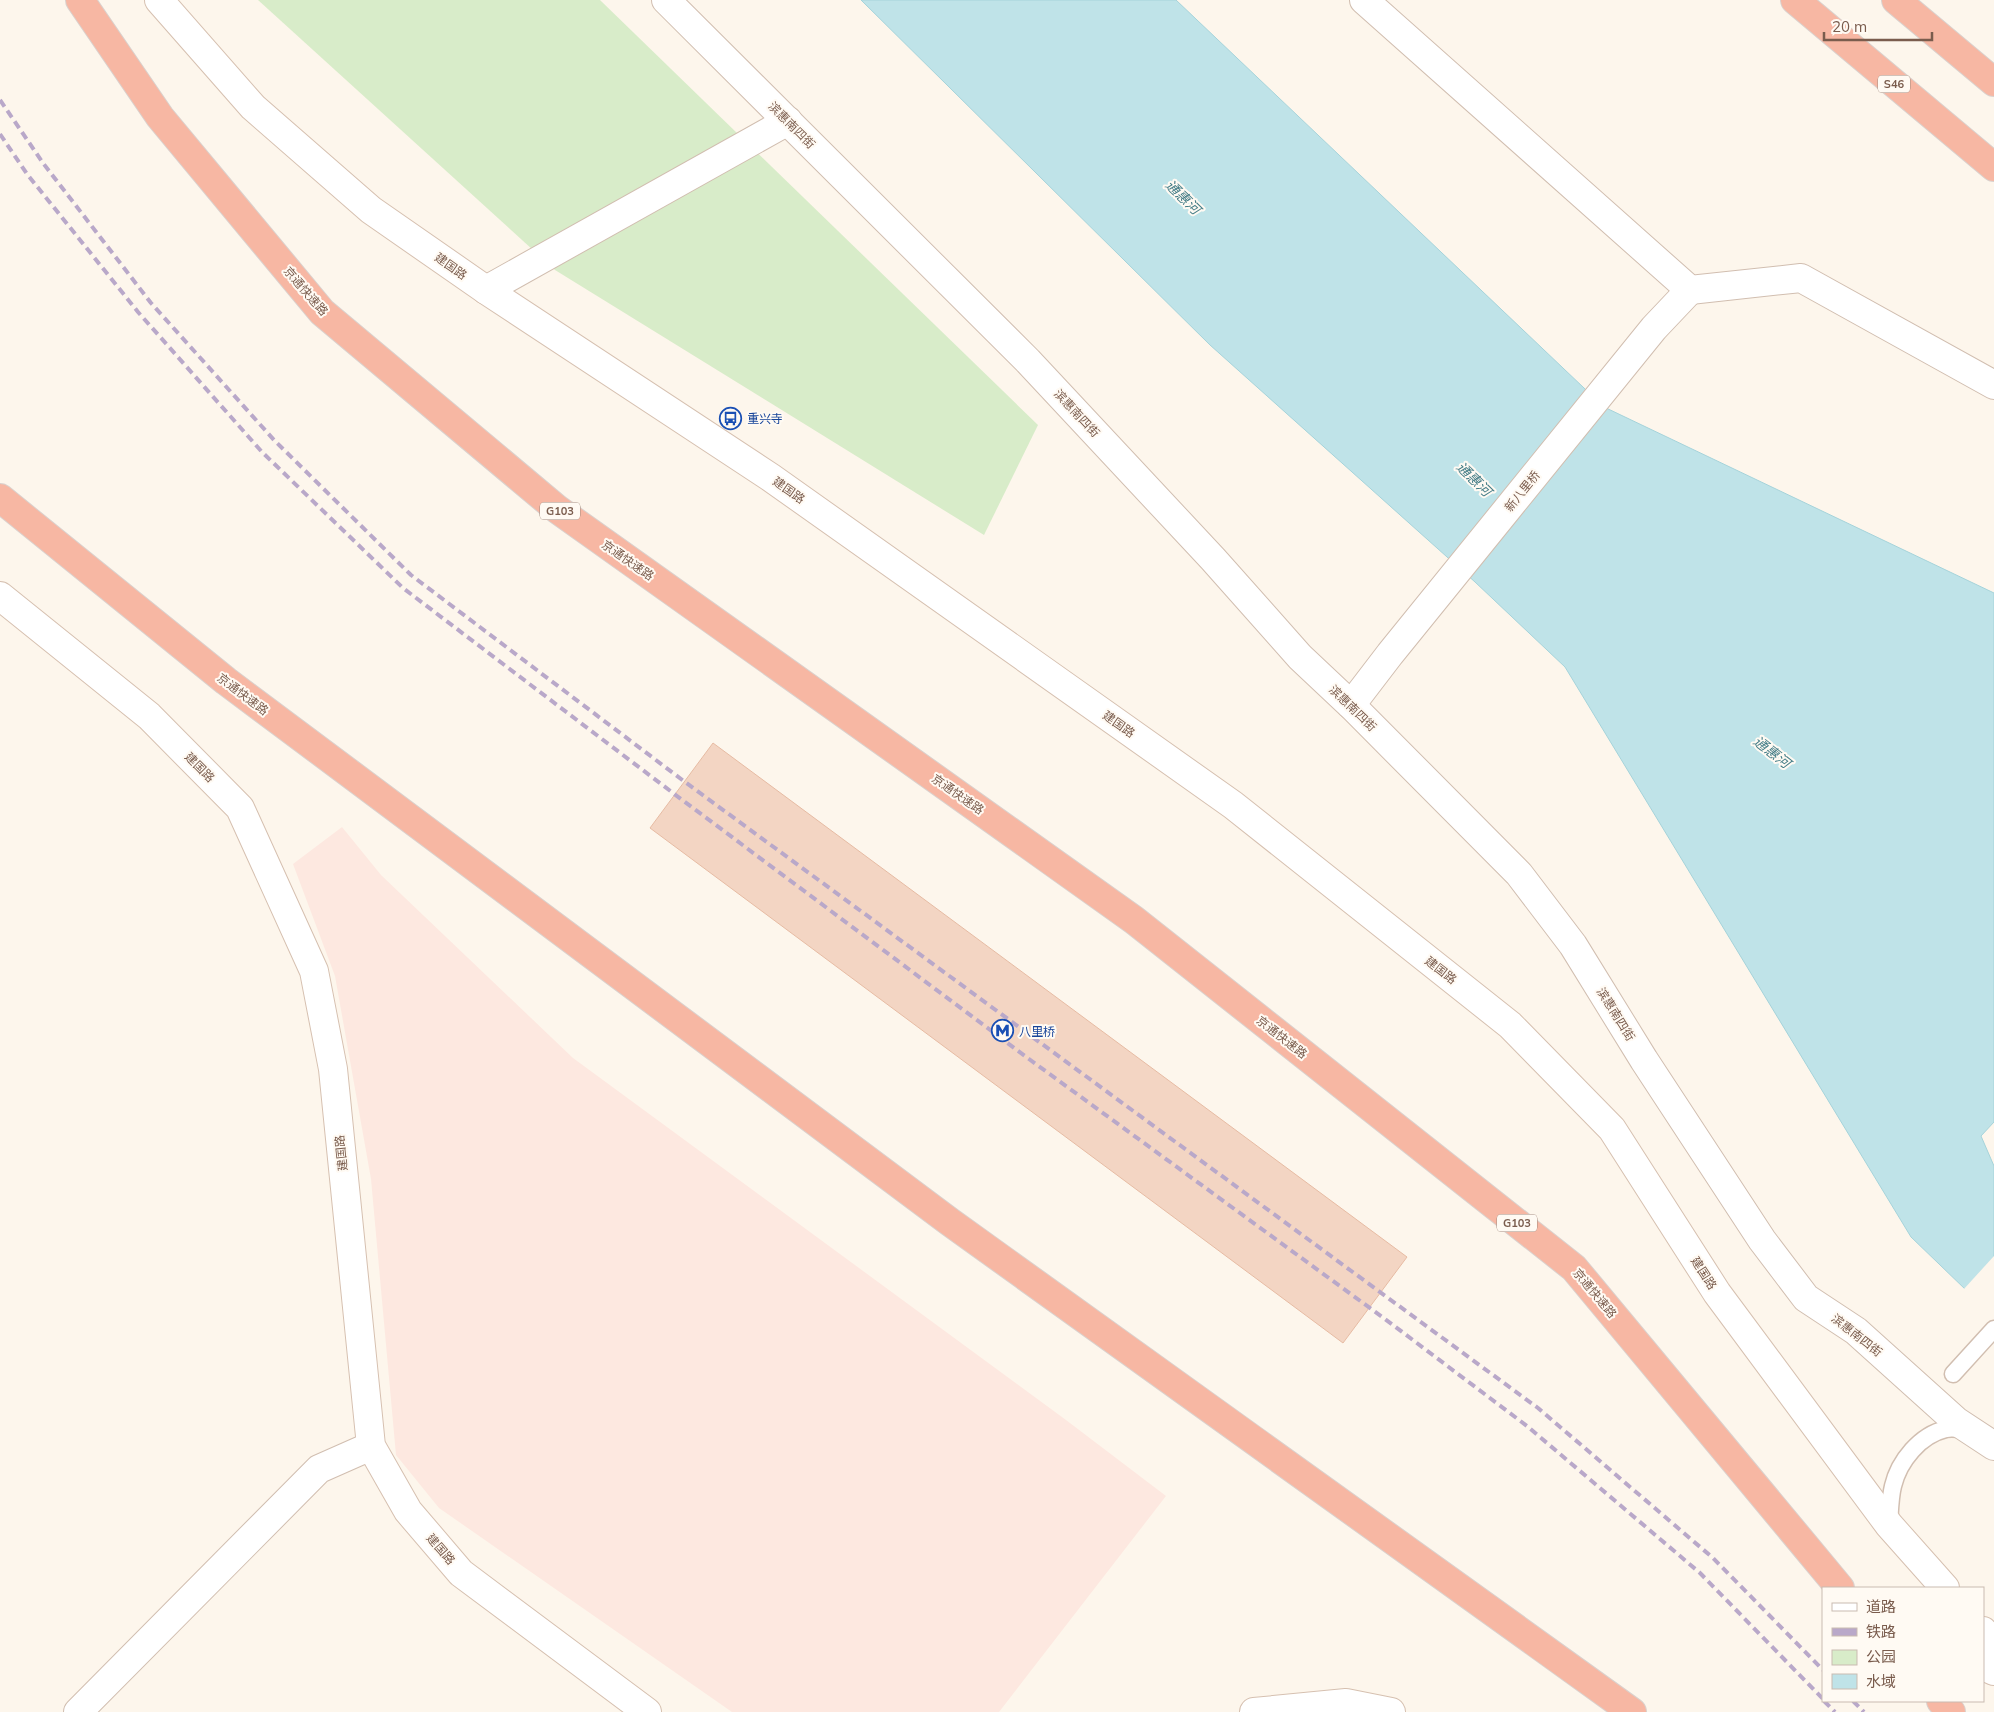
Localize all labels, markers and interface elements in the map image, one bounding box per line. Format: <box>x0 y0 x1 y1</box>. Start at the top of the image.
scale bar <box>1824 10 1932 42</box>
text: 20 m <box>1832 17 1867 36</box>
road number: S46 <box>1878 76 1910 92</box>
street label: 滨惠南四街 <box>765 98 819 152</box>
water label: 通惠河 <box>1162 176 1207 220</box>
street label: 建国路 <box>432 250 470 282</box>
street label: 京通快速路 <box>281 263 331 319</box>
street label: 滨惠南四街 <box>1051 386 1103 440</box>
bus stop icon: 重兴寺 <box>719 406 743 430</box>
place label: 重兴寺 <box>747 411 783 426</box>
water label: 通惠河 <box>1453 458 1498 502</box>
street label: 新八里桥 <box>1501 468 1543 514</box>
street label: 建国路 <box>770 474 808 506</box>
road number: G103 <box>540 502 580 520</box>
street label: 京通快速路 <box>599 537 657 583</box>
street label: 京通快速路 <box>215 670 271 718</box>
street label: 滨惠南四街 <box>1326 682 1380 734</box>
street label: 建国路 <box>1100 708 1138 740</box>
water label: 通惠河 <box>1750 732 1796 774</box>
street label: 建国路 <box>182 749 218 785</box>
street label: 京通快速路 <box>929 771 987 817</box>
street label: 建国路 <box>1422 953 1460 987</box>
street label: 滨惠南四街 <box>1594 985 1638 1043</box>
street label: 京通快速路 <box>1254 1013 1310 1061</box>
metro station icon: 八里桥 <box>991 1019 1015 1043</box>
place label: 八里桥 <box>1019 1024 1055 1039</box>
street label: 建国路 <box>332 1134 350 1172</box>
road number: G103 <box>1497 1214 1537 1232</box>
street label: 建国路 <box>1688 1254 1720 1292</box>
street label: 京通快速路 <box>1570 1265 1620 1321</box>
street label: 滨惠南四街 <box>1829 1311 1885 1359</box>
street label: 建国路 <box>424 1530 458 1568</box>
legend <box>1822 1587 1984 1702</box>
text: 道路 <box>1866 1597 1896 1616</box>
text: 铁路 <box>1866 1622 1896 1641</box>
text: 公园 <box>1866 1647 1896 1666</box>
text: 水域 <box>1866 1672 1896 1691</box>

